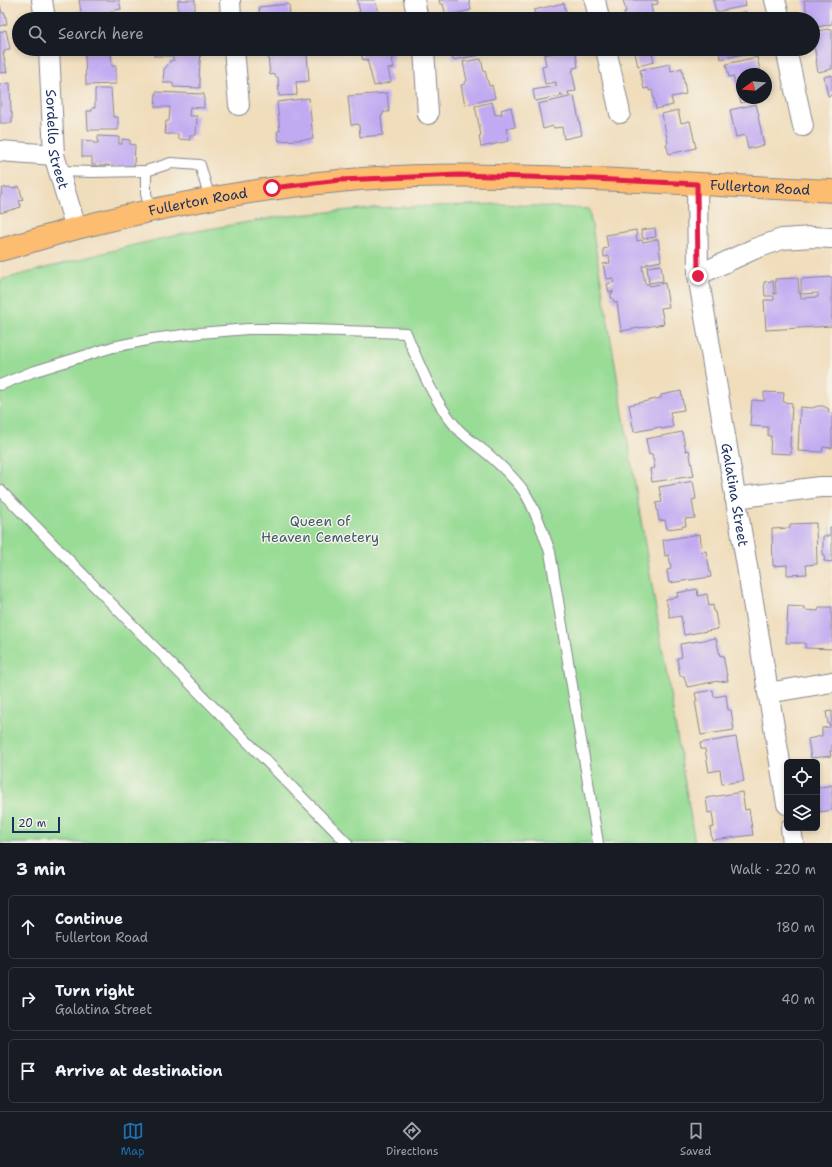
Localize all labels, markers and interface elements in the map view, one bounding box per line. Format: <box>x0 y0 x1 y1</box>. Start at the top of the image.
search box <box>12 12 820 56</box>
icon: search <box>26 23 48 45</box>
text: Search here <box>58 24 144 44</box>
north arrow <box>736 68 772 104</box>
street label: Sordello Street <box>42 89 73 192</box>
street label: Fullerton Road <box>709 175 811 199</box>
route start <box>263 179 281 197</box>
street label: Fullerton Road <box>147 183 249 220</box>
route end <box>689 267 707 285</box>
street label: Galatina Street <box>717 442 753 548</box>
park label: Queen of Heaven Cemetery <box>261 512 379 546</box>
map controls <box>784 759 820 831</box>
button: locate <box>784 759 820 795</box>
button: layers <box>784 795 820 831</box>
scale bar <box>12 815 60 834</box>
text: 20 m <box>18 816 46 831</box>
text: 3 min <box>16 858 66 880</box>
text: Walk · 220 m <box>730 861 816 878</box>
text: Continue <box>55 909 123 929</box>
icon: ahead <box>17 916 39 938</box>
text: 180 m <box>776 919 815 936</box>
text: Fullerton Road <box>55 929 148 946</box>
text: Turn right <box>55 981 135 1001</box>
icon: right <box>17 988 39 1010</box>
text: 40 m <box>781 991 815 1008</box>
text: Galatina Street <box>55 1001 152 1018</box>
icon: arrive <box>17 1060 39 1082</box>
text: Arrive at destination <box>55 1061 223 1081</box>
tab: Map <box>121 1120 144 1159</box>
tab: Directions <box>386 1120 438 1159</box>
tab: Saved <box>680 1120 711 1159</box>

